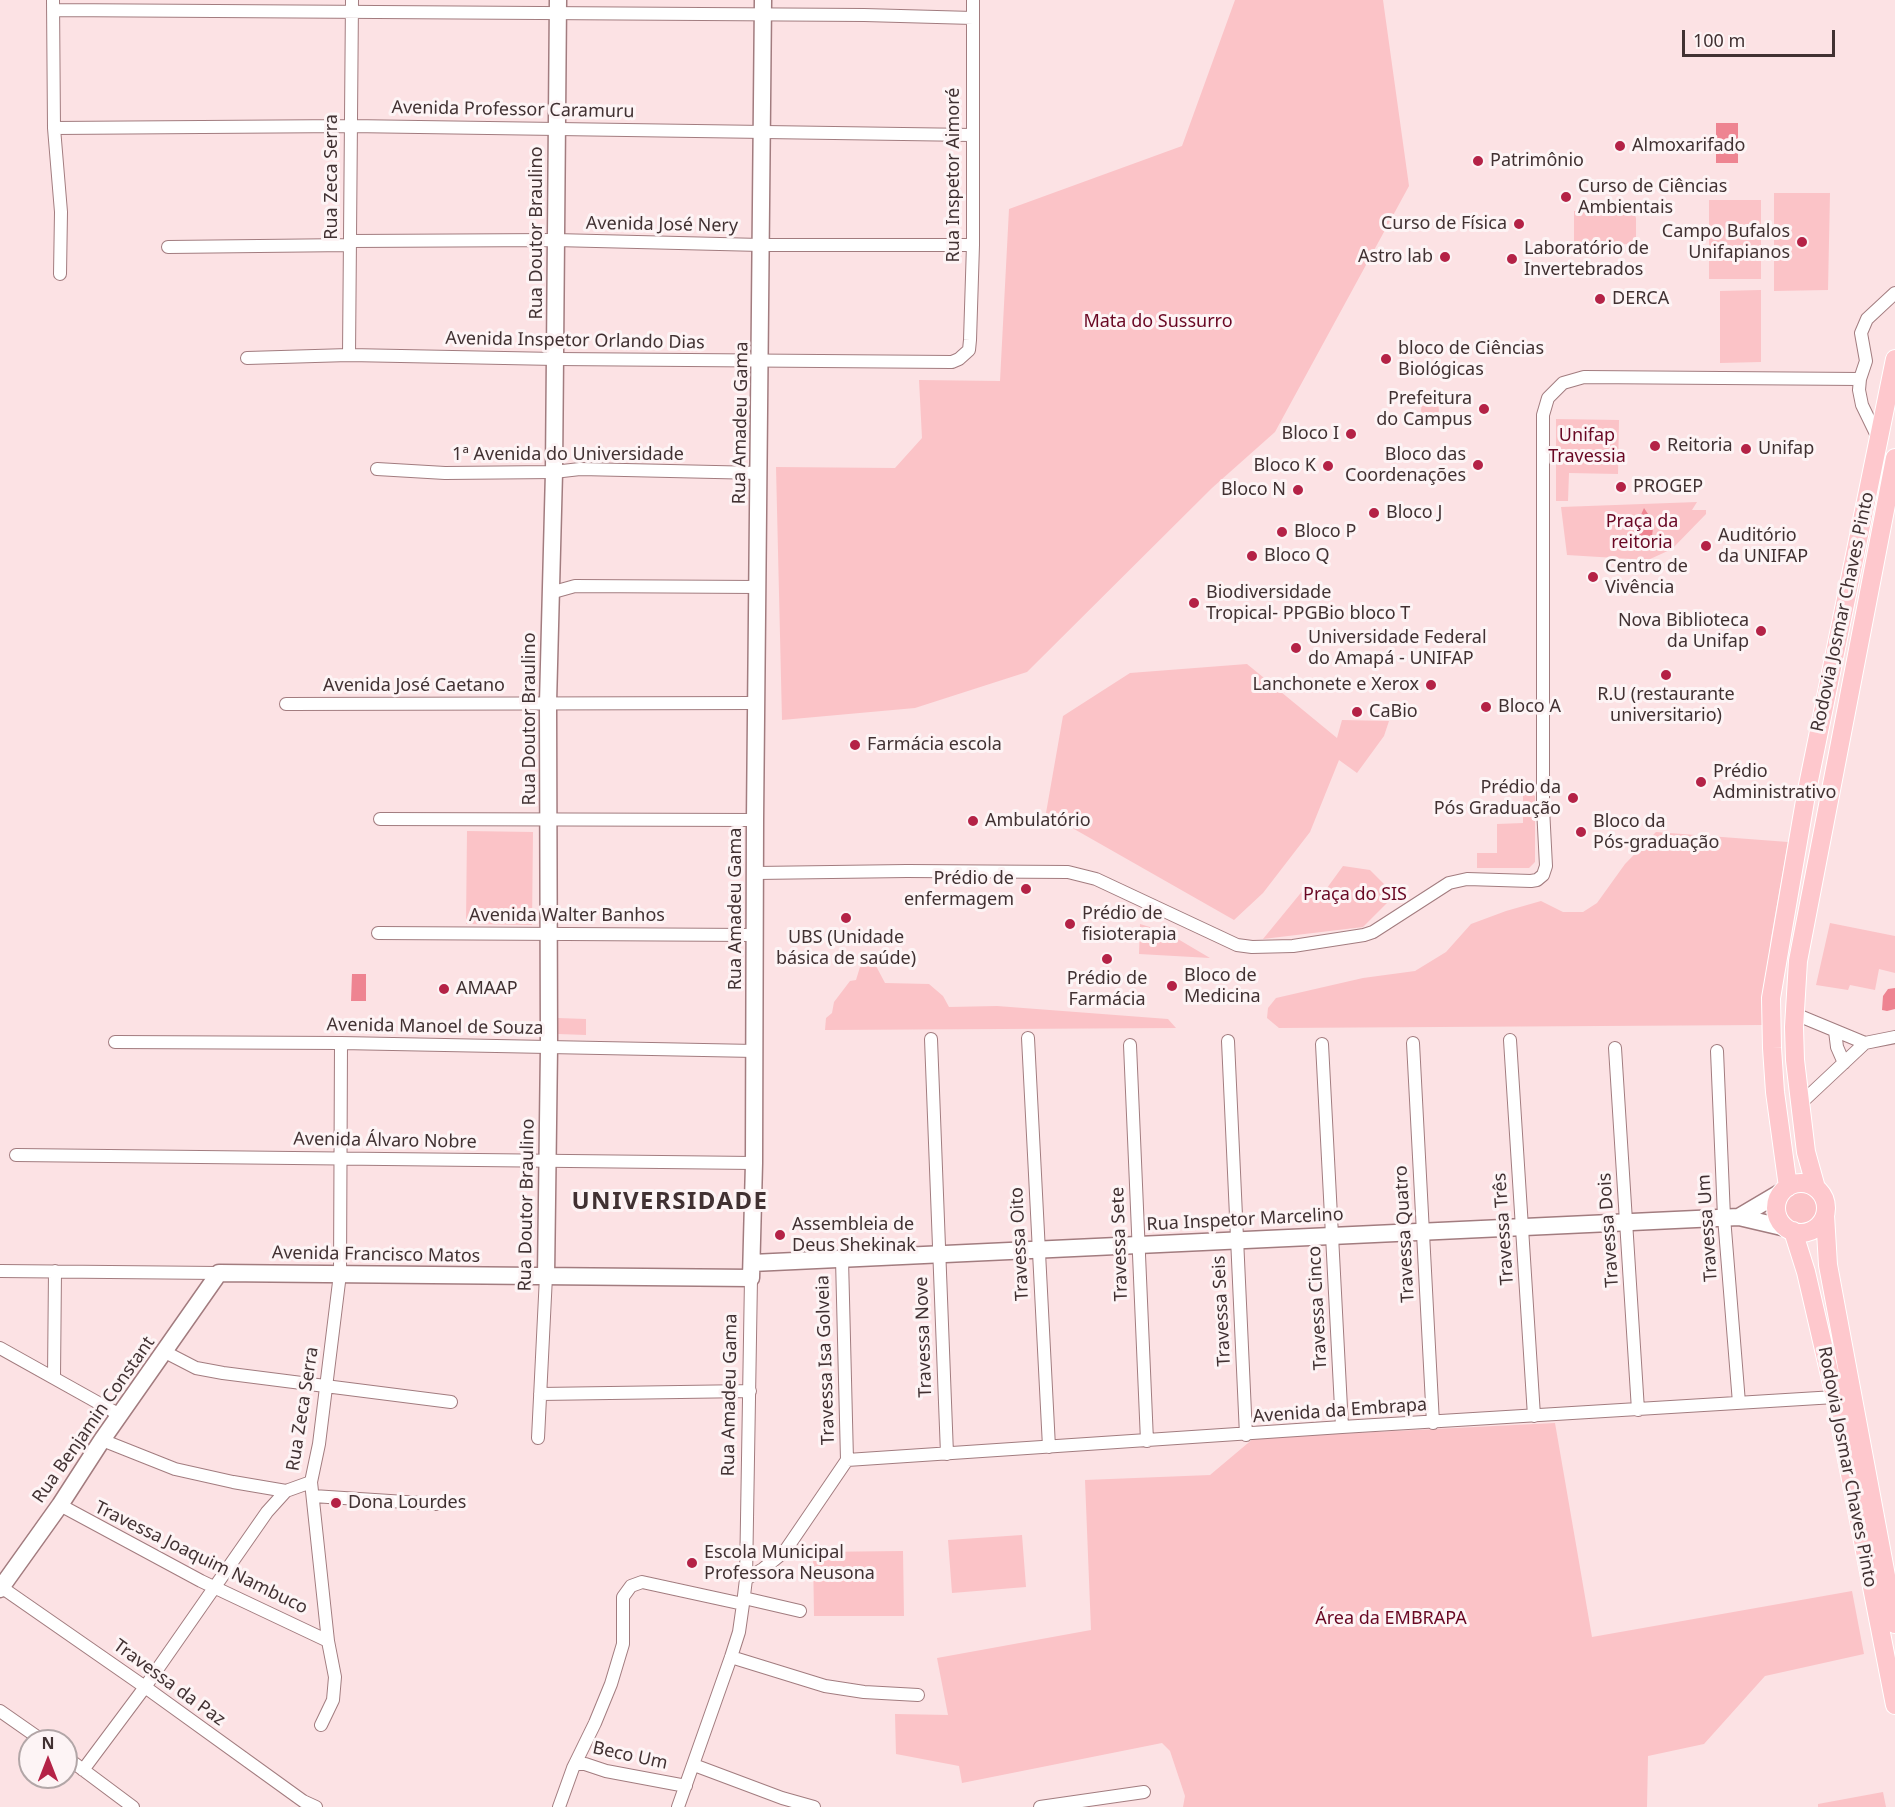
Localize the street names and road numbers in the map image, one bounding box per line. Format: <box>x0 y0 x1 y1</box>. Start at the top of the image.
street label: Rua Inspetor Aimoré <box>943 88 965 262</box>
street label: Avenida Professor Caramuru <box>391 97 635 123</box>
street label: Rua Zeca Serra <box>321 114 343 240</box>
street label: Rua Doutor Braulino <box>526 146 548 320</box>
street label: Avenida José Nery <box>586 213 738 237</box>
street label: Avenida Inspetor Orlando Dias <box>445 328 705 354</box>
street label: Rua Amadeu Gama <box>729 341 753 505</box>
street label: 1ª Avenida do Universidade <box>452 444 684 466</box>
street label: Rodovia Josmar Chaves Pinto <box>1807 490 1879 734</box>
street label: Rua Doutor Braulino <box>519 632 541 806</box>
street label: Avenida José Caetano <box>323 675 505 697</box>
street label: Rua Amadeu Gama <box>725 828 747 990</box>
street label: Avenida Walter Banhos <box>469 905 665 927</box>
street label: Avenida Manoel de Souza <box>326 1014 544 1040</box>
street label: Rua Doutor Braulino <box>515 1118 539 1292</box>
street label: Avenida Álvaro Nobre <box>293 1129 477 1153</box>
street label: Travessa Quatro <box>1391 1165 1419 1303</box>
street label: Travessa Três <box>1489 1172 1519 1286</box>
street label: Travessa Dois <box>1594 1172 1624 1288</box>
street label: Travessa Um <box>1693 1174 1723 1282</box>
street label: Travessa Oito <box>1006 1187 1034 1301</box>
street label: Travessa Sete <box>1107 1187 1133 1301</box>
street label: Rua Inspetor Marcelino <box>1146 1204 1344 1236</box>
street label: Avenida Francisco Matos <box>272 1242 480 1268</box>
street label: Travessa Cinco <box>1304 1245 1332 1371</box>
street label: Travessa Seis <box>1208 1255 1236 1367</box>
street label: Travessa Isa Golveia <box>812 1275 840 1445</box>
street label: Travessa Nove <box>911 1276 937 1398</box>
street label: Rua Amadeu Gama <box>718 1313 742 1477</box>
street label: Rua Benjamin Constant <box>28 1333 160 1507</box>
street label: Rua Zeca Serra <box>283 1345 323 1473</box>
street label: Rodovia Josmar Chaves Pinto <box>1813 1345 1881 1589</box>
street label: Avenida da Embrapa <box>1252 1394 1428 1428</box>
street label: Travessa Joaquim Nambuco <box>91 1497 311 1619</box>
street label: Travessa da Paz <box>109 1635 229 1731</box>
street label: Beco Um <box>591 1738 669 1774</box>

